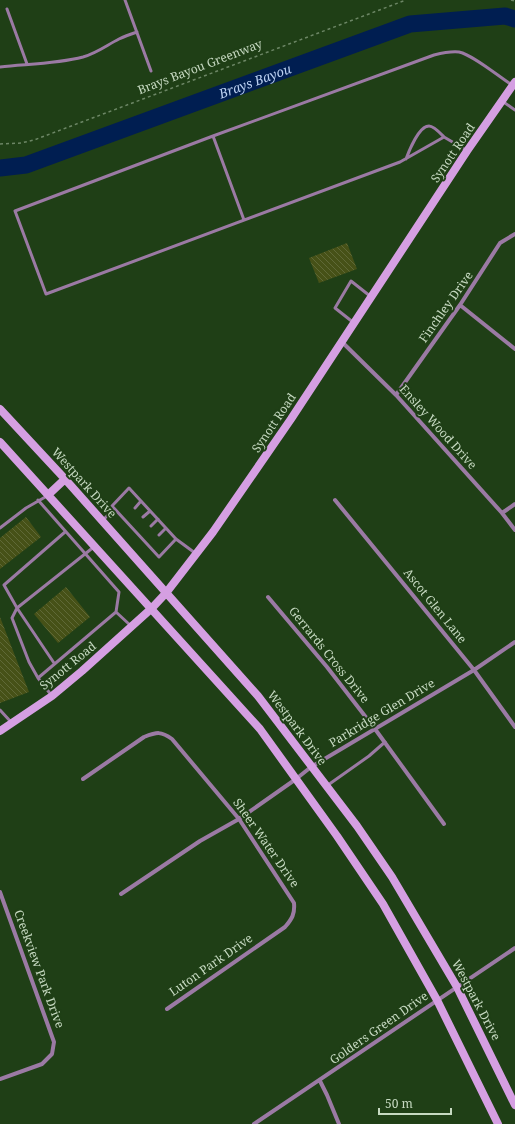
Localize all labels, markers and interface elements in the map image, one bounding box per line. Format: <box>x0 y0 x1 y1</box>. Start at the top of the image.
street label: Brays Bayou Greenway <box>136 37 264 97</box>
water label: Brays Bayou <box>217 61 293 101</box>
street label: Synott Road <box>426 119 479 186</box>
street label: Finchley Drive <box>415 268 477 346</box>
street label: Ensley Wood Drive <box>396 381 481 473</box>
street label: Synott Road <box>247 389 300 456</box>
street label: Westpark Drive <box>48 444 121 522</box>
street label: Ascot Glen Lane <box>400 565 471 647</box>
street label: Gerrards Cross Drive <box>285 603 374 707</box>
street label: Synott Road <box>36 637 100 694</box>
street label: Parkridge Glen Drive <box>326 674 438 751</box>
street label: Westpark Drive <box>264 687 331 769</box>
street label: Sheer Water Drive <box>229 795 304 891</box>
street label: Creekview Park Drive <box>10 907 69 1030</box>
street label: Luton Park Drive <box>165 929 256 1000</box>
street label: Westpark Drive <box>448 956 505 1043</box>
street label: Golders Green Drive <box>326 987 431 1068</box>
scale bar <box>379 1090 451 1116</box>
text: 50 m <box>385 1095 413 1112</box>

